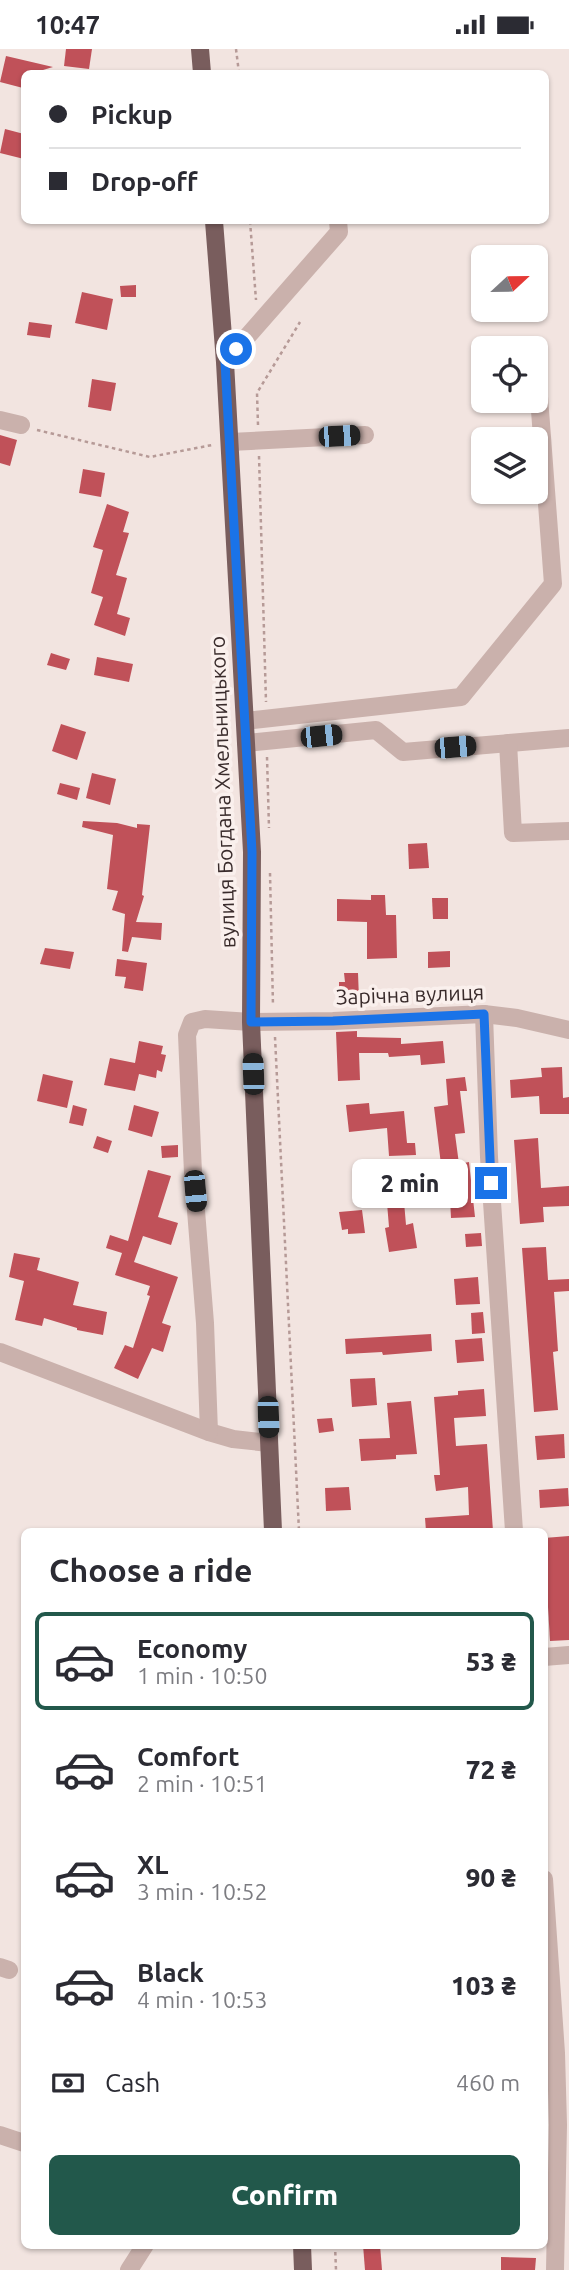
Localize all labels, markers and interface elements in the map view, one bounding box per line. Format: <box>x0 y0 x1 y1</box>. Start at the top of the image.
text: 10:47 <box>35 10 100 39</box>
text: Pickup <box>91 100 173 129</box>
text: Drop-off <box>91 167 198 196</box>
north arrow <box>471 245 548 322</box>
map controls <box>471 245 548 504</box>
route start <box>220 333 252 365</box>
button: locate <box>471 336 548 413</box>
car <box>318 424 361 448</box>
button: layers <box>471 427 548 504</box>
street label: вулиця Богдана Хмельницького <box>205 635 239 949</box>
car <box>300 723 343 749</box>
car <box>434 735 477 759</box>
street label: Зарічна вулиця <box>335 979 485 1009</box>
car <box>242 1053 265 1095</box>
callout: 2 min <box>351 1159 466 1207</box>
route end <box>475 1167 507 1199</box>
car <box>183 1169 208 1213</box>
text: 2 min <box>381 1171 439 1196</box>
car <box>257 1396 280 1438</box>
text: Choose a ride <box>49 1552 252 1588</box>
icon: car <box>53 1630 116 1693</box>
text: Economy <box>137 1634 247 1663</box>
text: 53 ₴ <box>466 1647 516 1676</box>
text: 1 min · 10:50 <box>137 1663 268 1688</box>
icon: car <box>53 1738 116 1801</box>
text: Comfort <box>137 1742 240 1771</box>
text: 72 ₴ <box>466 1755 516 1784</box>
text: 2 min · 10:51 <box>137 1771 268 1796</box>
icon: car <box>53 1846 116 1909</box>
text: XL <box>137 1850 168 1879</box>
text: 90 ₴ <box>466 1863 516 1892</box>
text: 3 min · 10:52 <box>137 1879 268 1904</box>
icon: car <box>53 1954 116 2017</box>
text: Black <box>137 1958 204 1987</box>
text: 103 ₴ <box>451 1971 516 2000</box>
text: 4 min · 10:53 <box>137 1987 268 2012</box>
icon: cash <box>49 2064 87 2102</box>
text: Cash <box>105 2068 160 2097</box>
text: 460 m <box>456 2070 520 2095</box>
button: Confirm <box>49 2155 520 2235</box>

